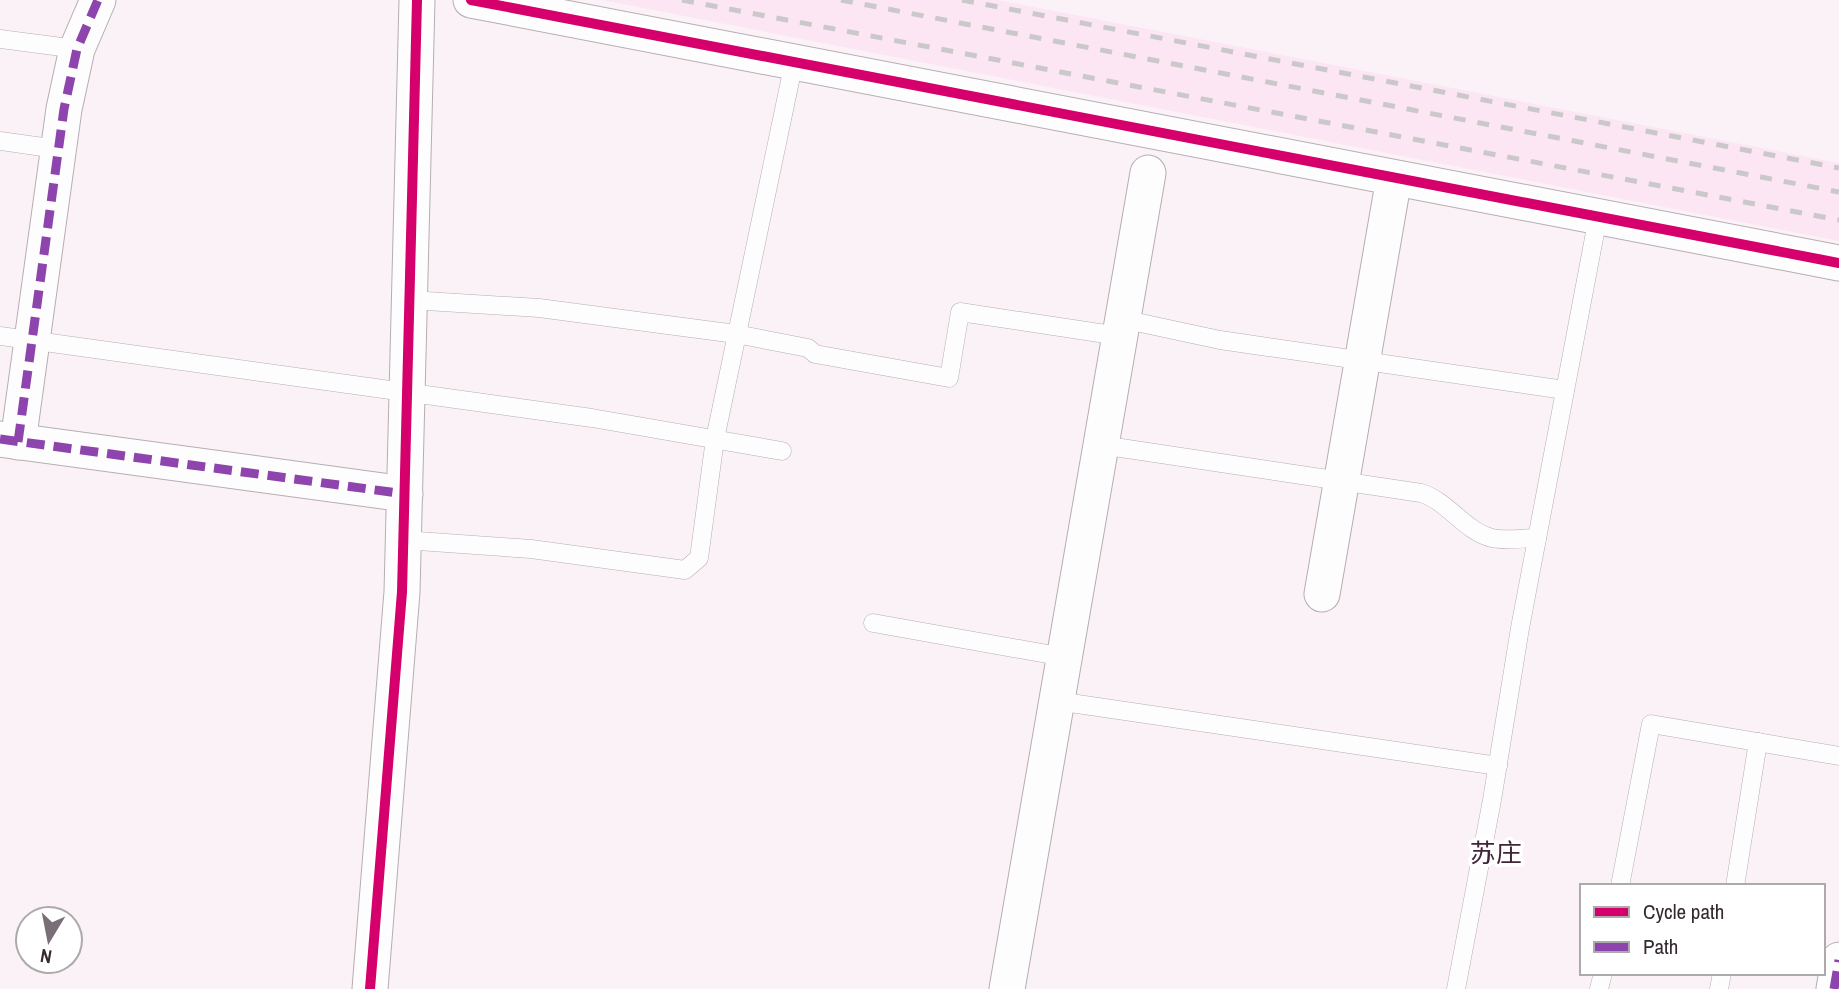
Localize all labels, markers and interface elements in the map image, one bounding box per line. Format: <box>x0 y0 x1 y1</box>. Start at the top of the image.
district label: 苏庄 <box>1470 835 1522 870</box>
legend <box>1580 884 1825 975</box>
text: Cycle path <box>1643 897 1724 926</box>
north arrow <box>14 905 84 975</box>
text: Path <box>1643 932 1678 961</box>
text: N <box>38 943 54 971</box>

